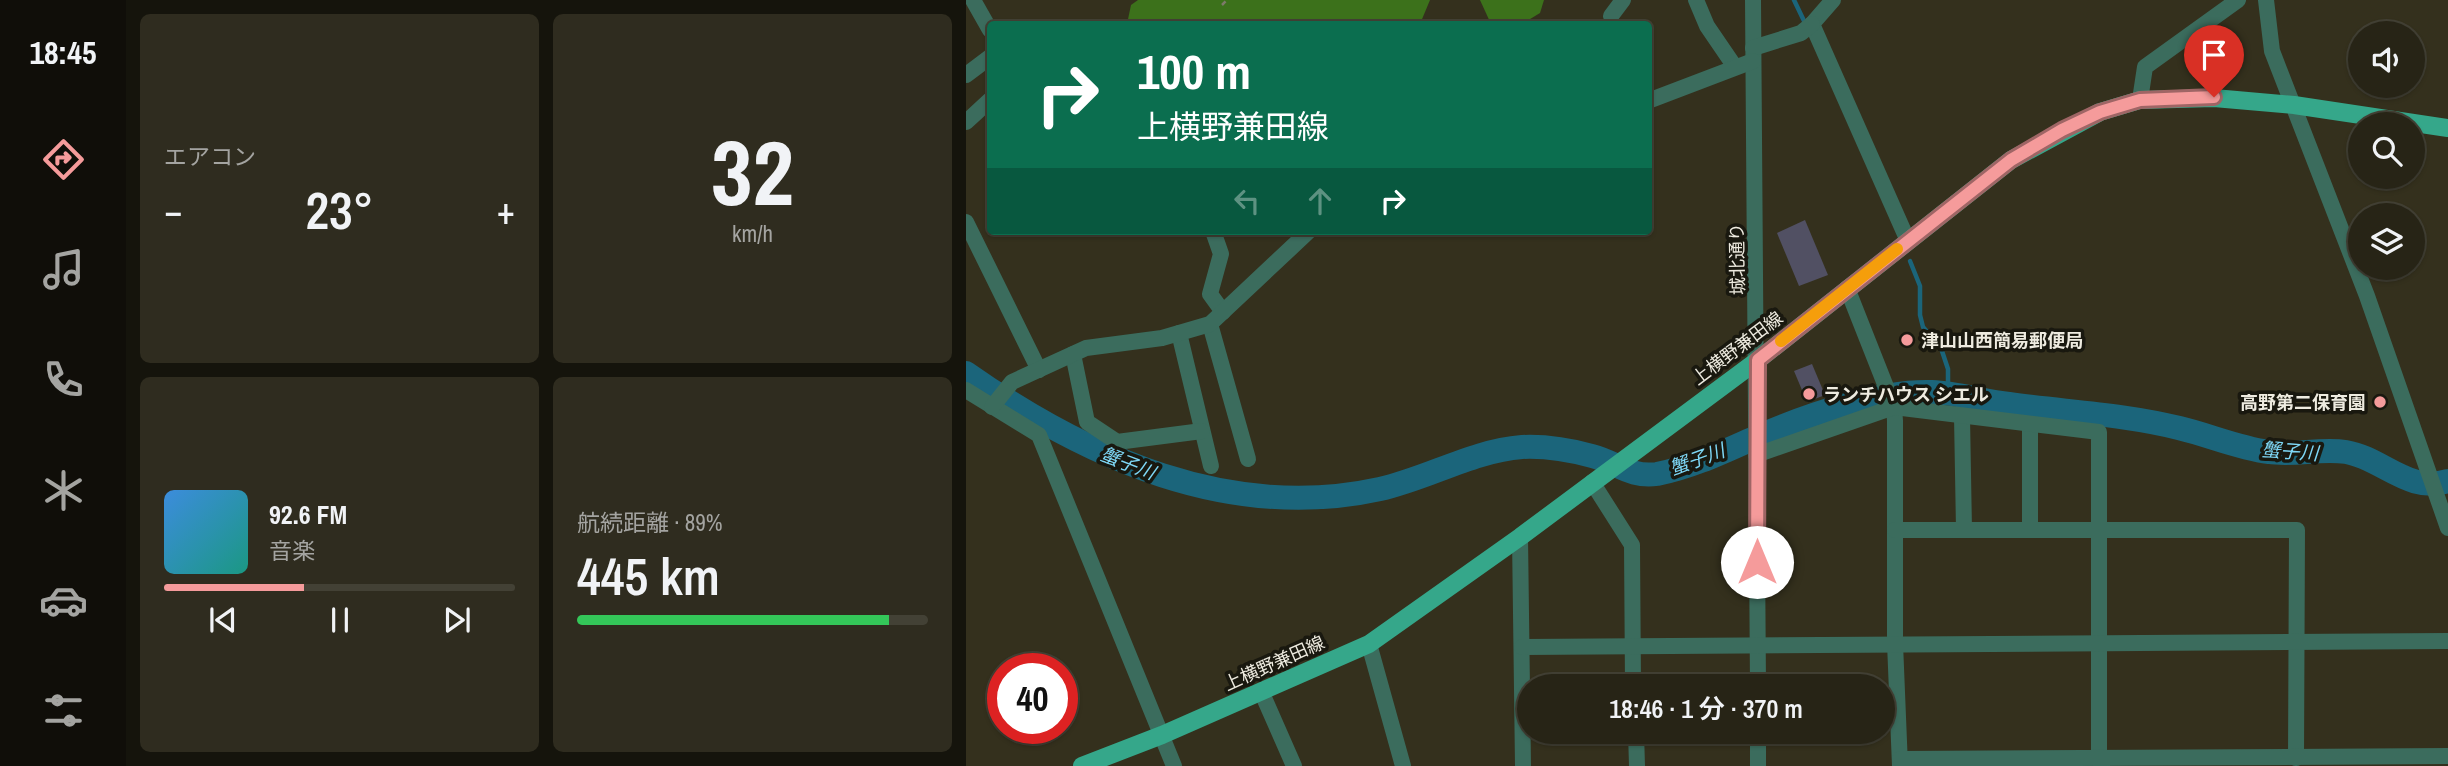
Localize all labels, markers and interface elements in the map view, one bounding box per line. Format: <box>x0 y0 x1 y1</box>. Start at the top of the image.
map controls <box>2348 21 2425 280</box>
button: sound <box>2348 21 2425 98</box>
pin <box>2184 25 2244 97</box>
text: 18:45 <box>29 31 97 74</box>
icon: arrive <box>2195 36 2233 74</box>
text: 100 m <box>1137 38 1251 104</box>
icon: right <box>1022 49 1113 140</box>
text: 上横野兼田線 <box>1137 105 1329 148</box>
text: 32 <box>711 111 794 233</box>
button: search <box>2348 112 2425 189</box>
icon: directions <box>39 135 88 184</box>
text: エアコン <box>164 141 256 172</box>
text: 23° <box>305 175 374 245</box>
icon: left <box>1228 182 1266 220</box>
icon: ahead <box>1301 182 1339 220</box>
icon: right <box>1374 182 1412 220</box>
text: − <box>164 185 182 236</box>
text: + <box>497 185 515 236</box>
button: layers <box>2348 203 2425 280</box>
text: km/h <box>732 218 773 249</box>
street label: 城北通り <box>1724 223 1750 295</box>
icon: music <box>39 245 88 294</box>
street label: 上横野兼田線 <box>1686 306 1788 390</box>
place label: 津山山西簡易郵便局 <box>1921 328 2083 353</box>
marker: 津山山西簡易郵便局 <box>1899 332 1915 348</box>
icon: phone <box>39 355 88 404</box>
place label: ランチハウス シエル <box>1823 382 1989 407</box>
marker: ランチハウス シエル <box>1801 386 1817 402</box>
place label: 高野第二保育園 <box>2240 390 2366 415</box>
marker: 高野第二保育園 <box>2372 394 2388 410</box>
water label: 蟹子川 <box>1666 436 1730 481</box>
water label: 蟹子川 <box>2261 436 2321 466</box>
water label: 蟹子川 <box>1097 441 1161 486</box>
icon: climate <box>39 466 88 515</box>
text: 92.6 FM <box>269 497 347 532</box>
text: 航続距離 · 89% <box>577 507 722 538</box>
position arrow <box>1720 525 1794 599</box>
text: 音楽 <box>269 535 315 566</box>
text: 445 km <box>577 541 720 611</box>
icon: car <box>39 576 88 625</box>
icon: previous <box>204 601 242 639</box>
icon: pause <box>321 601 359 639</box>
icon: next <box>438 601 476 639</box>
street label: 上横野兼田線 <box>1220 630 1328 696</box>
speed limit sign: 40 <box>987 653 1078 744</box>
icon: filters <box>39 686 88 735</box>
text: 18:46 · 1 分 · 370 m <box>1609 691 1803 726</box>

